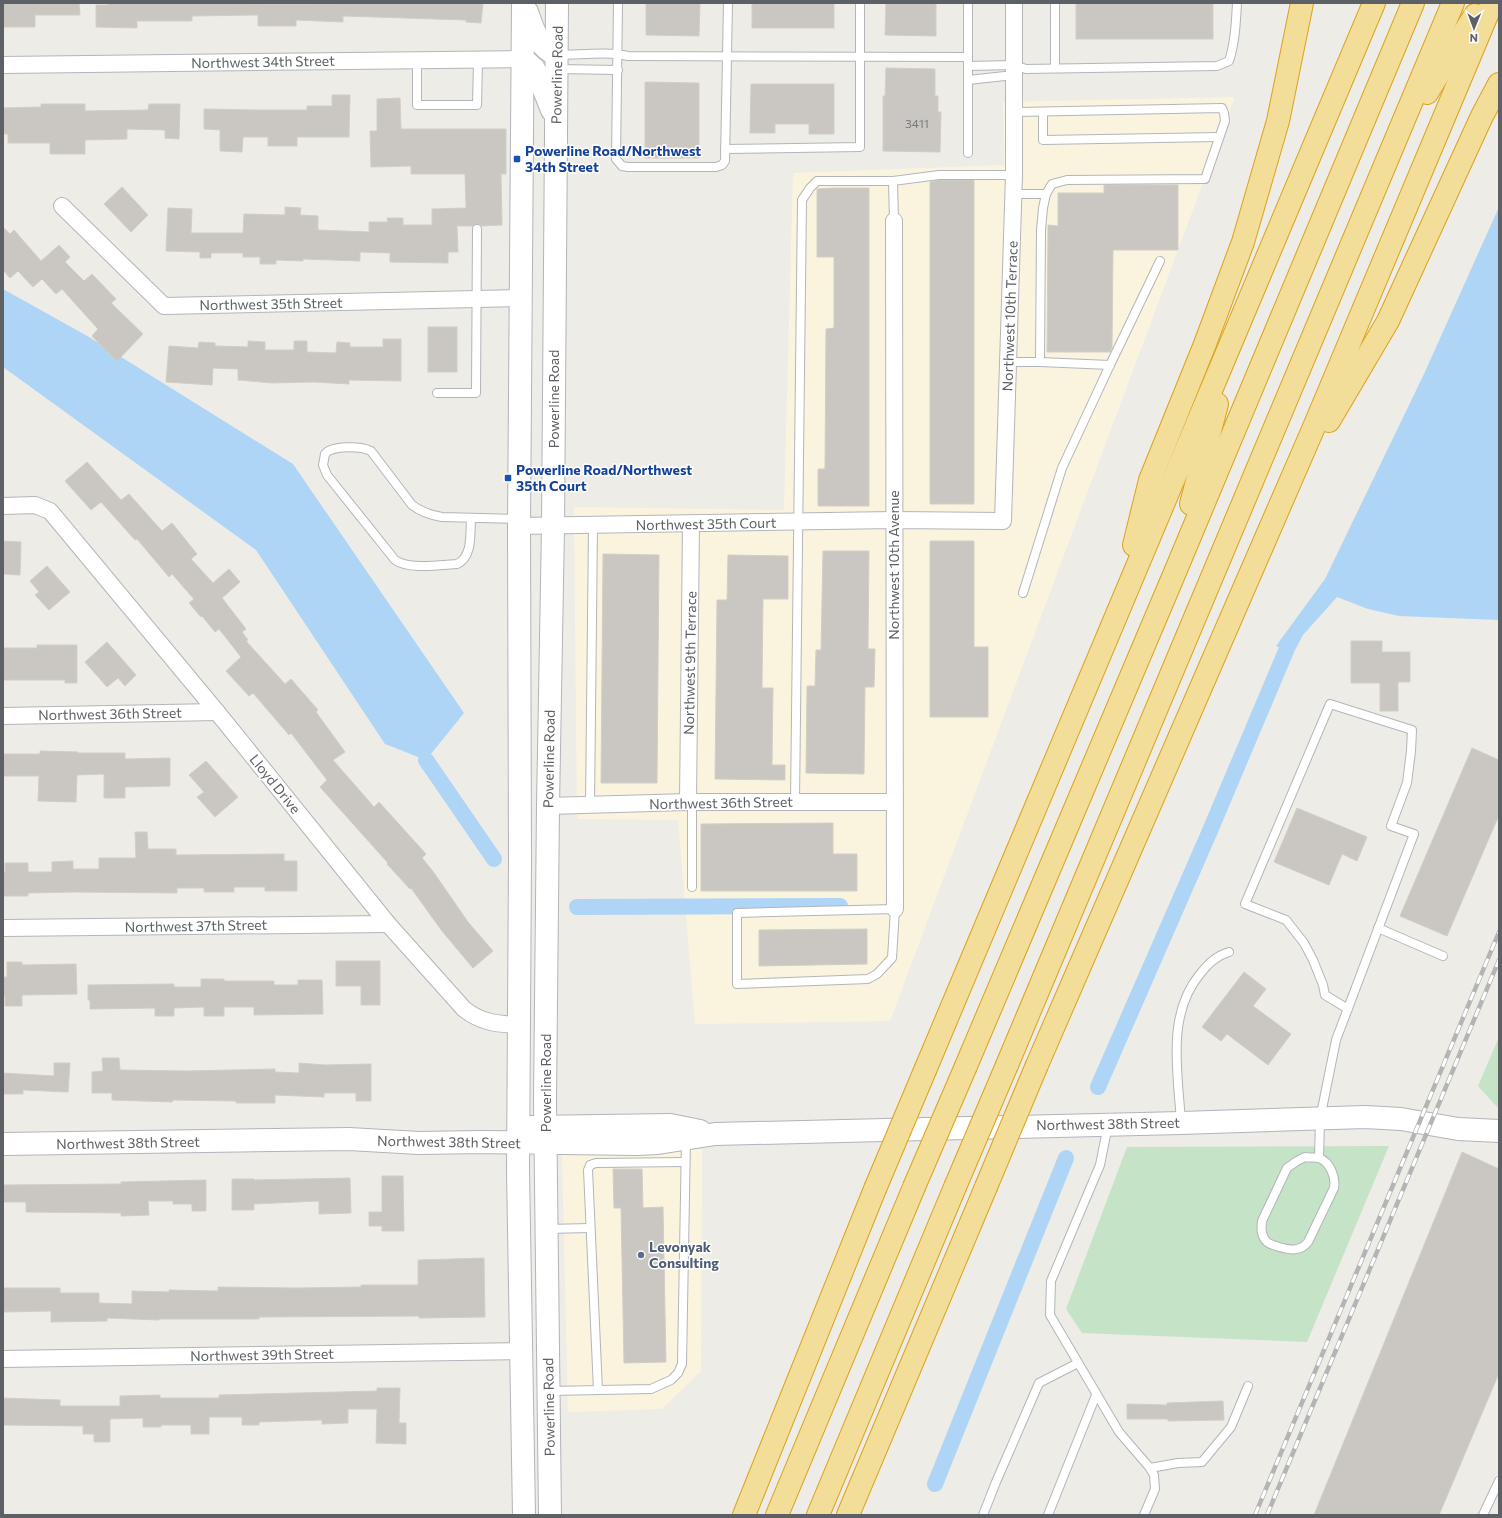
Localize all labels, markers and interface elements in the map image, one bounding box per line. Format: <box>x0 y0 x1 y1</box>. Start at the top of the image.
north arrow <box>1454 8 1494 48</box>
street label: Powerline Road <box>547 26 566 124</box>
text: N <box>1470 32 1478 45</box>
street label: Northwest 34th Street <box>191 52 335 71</box>
house number: 3411 <box>905 116 929 130</box>
place label: Powerline Road/Northwest 34th Street <box>525 142 701 175</box>
marker: Powerline Road/Northwest 34th Street <box>512 154 522 164</box>
street label: Northwest 10th Terrace <box>998 240 1021 392</box>
street label: Northwest 35th Street <box>199 294 343 313</box>
street label: Powerline Road <box>545 350 562 448</box>
place label: Powerline Road/Northwest 35th Court <box>516 461 692 494</box>
marker: Powerline Road/Northwest 35th Court <box>503 473 513 483</box>
street label: Northwest 10th Avenue <box>885 490 902 640</box>
street label: Northwest 35th Court <box>635 514 777 533</box>
street label: Northwest 9th Terrace <box>680 591 699 735</box>
street label: Northwest 36th Street <box>38 704 182 723</box>
street label: Powerline Road <box>539 710 558 808</box>
street label: Lloyd Drive <box>246 751 304 817</box>
street label: Northwest 36th Street <box>649 793 793 812</box>
street label: Northwest 37th Street <box>125 916 268 935</box>
street label: Powerline Road <box>537 1034 554 1132</box>
street label: Northwest 38th Street <box>1036 1114 1180 1133</box>
street label: Northwest 38th Street <box>377 1132 521 1151</box>
street label: Northwest 38th Street <box>56 1133 200 1152</box>
place label: Levonyak Consulting <box>649 1238 719 1271</box>
marker: Levonyak Consulting <box>636 1250 646 1260</box>
street label: Northwest 39th Street <box>190 1345 334 1364</box>
street label: Powerline Road <box>539 1358 558 1456</box>

